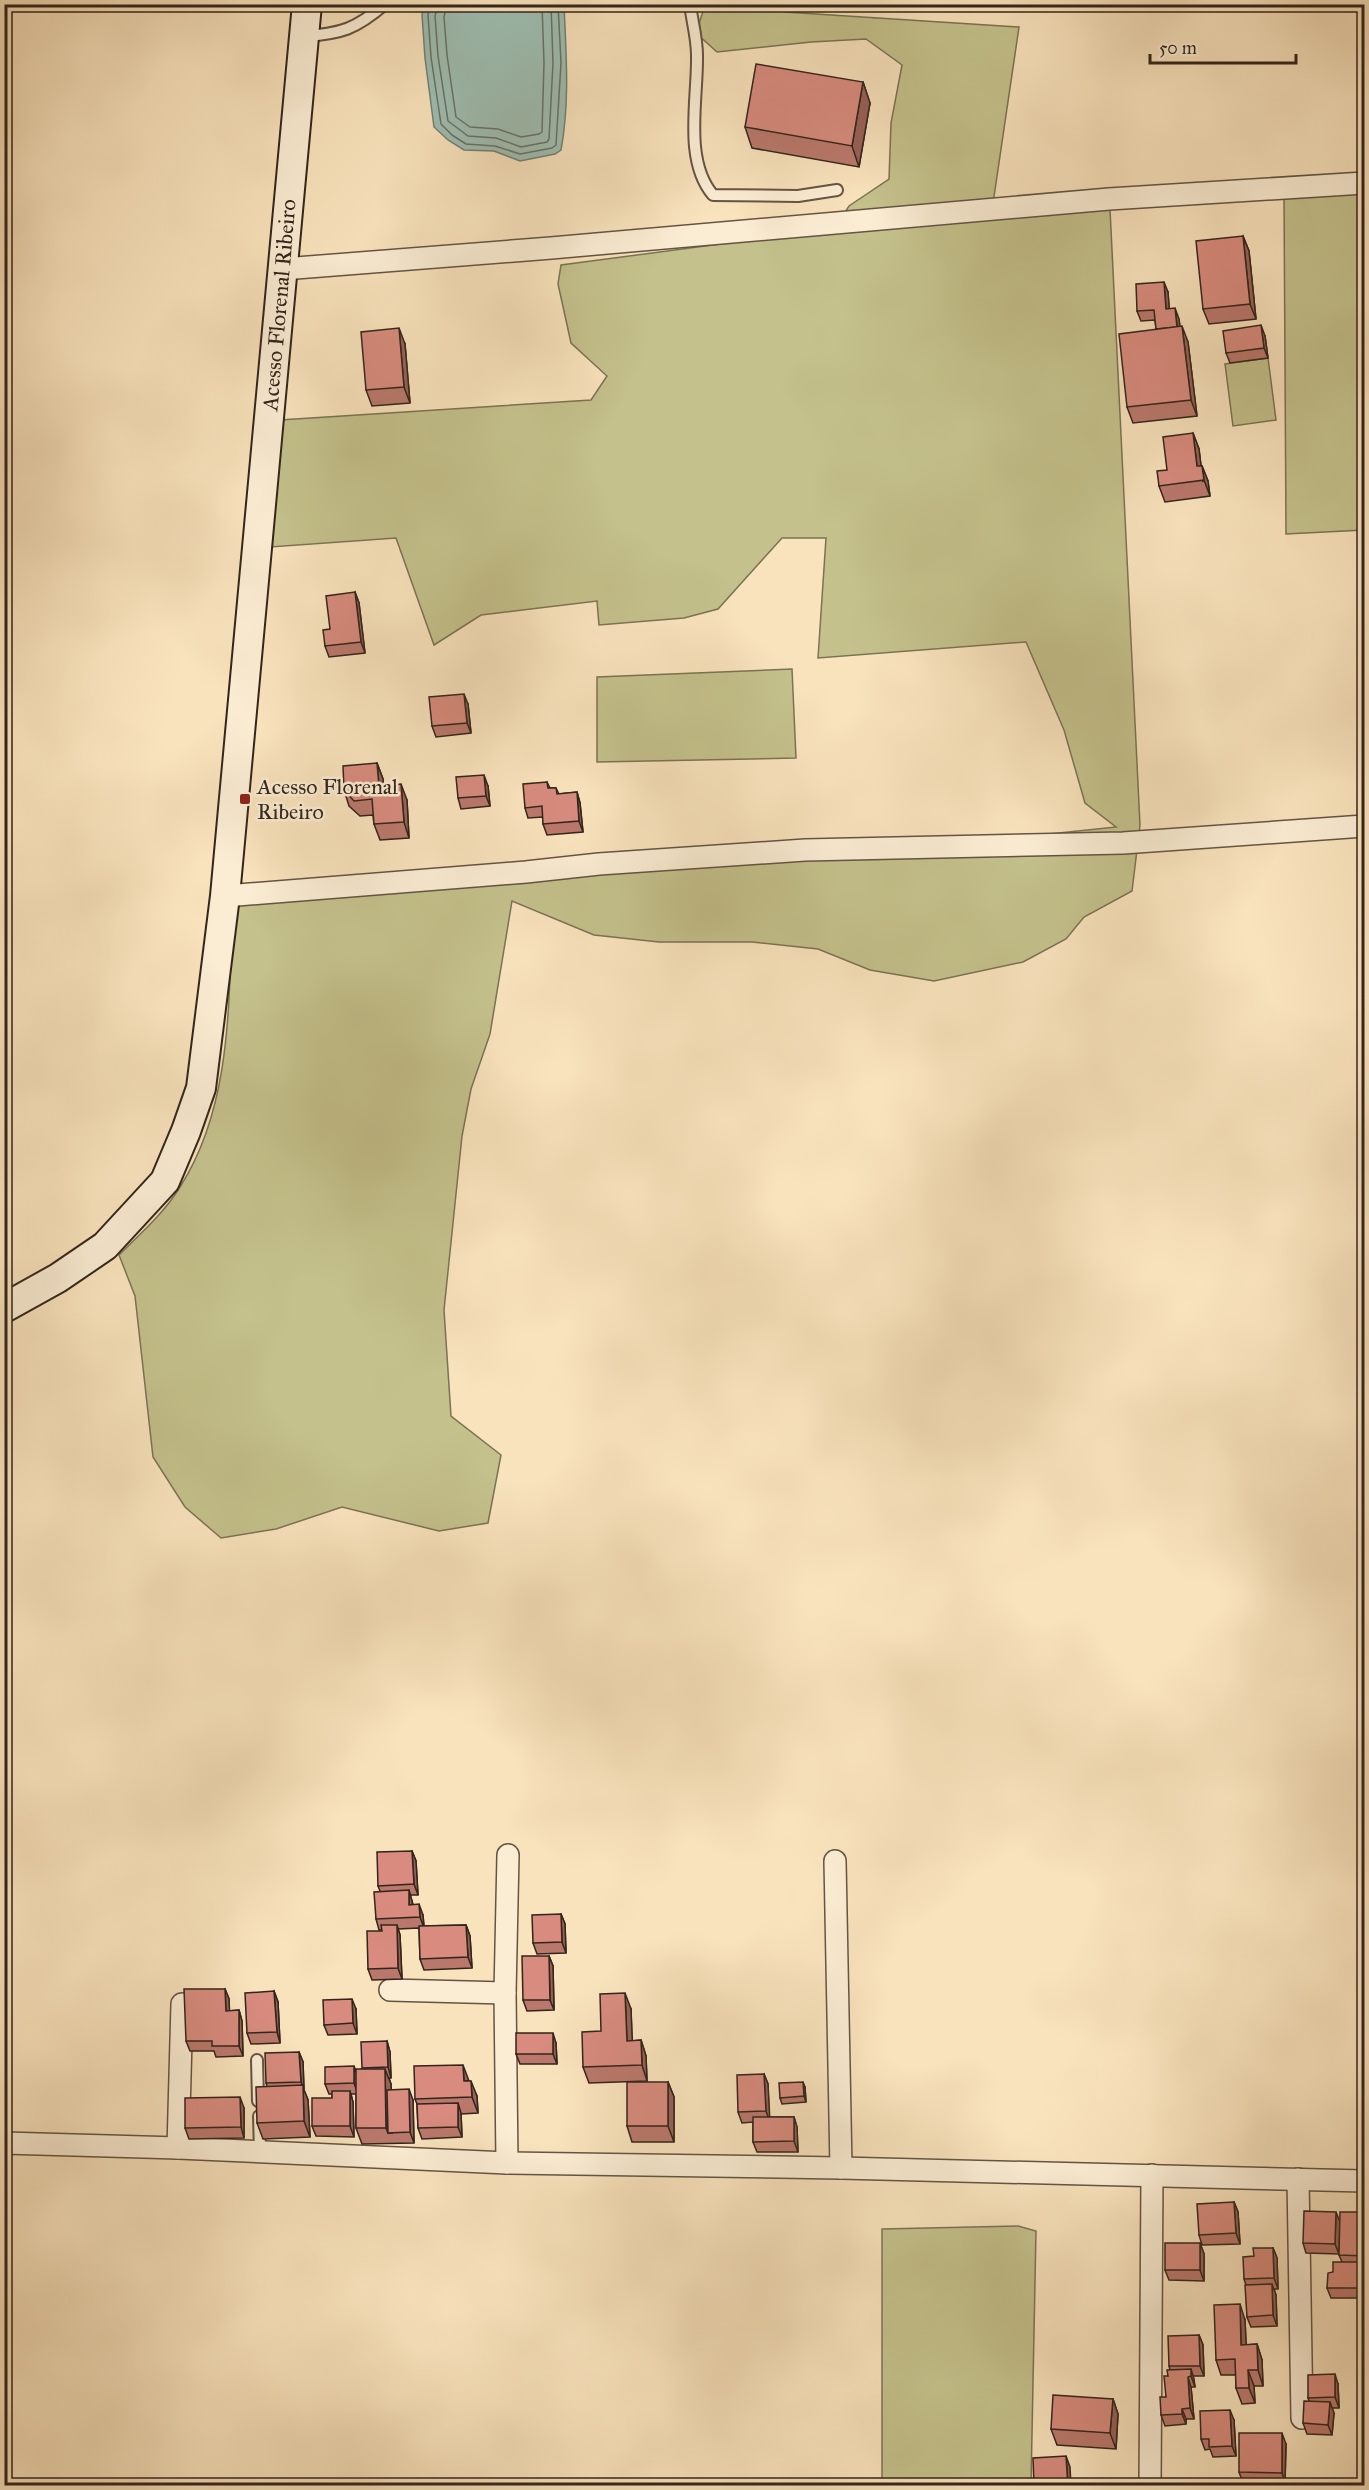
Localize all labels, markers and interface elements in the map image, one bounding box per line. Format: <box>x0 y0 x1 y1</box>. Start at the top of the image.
scale bar <box>1150 27 1296 65</box>
text: 50 m <box>1159 37 1197 59</box>
street label: Acesso Florenal Ribeiro <box>256 198 302 413</box>
place label: Acesso Florenal Ribeiro <box>256 773 398 825</box>
marker: Acesso Florenal Ribeiro <box>238 792 252 806</box>

